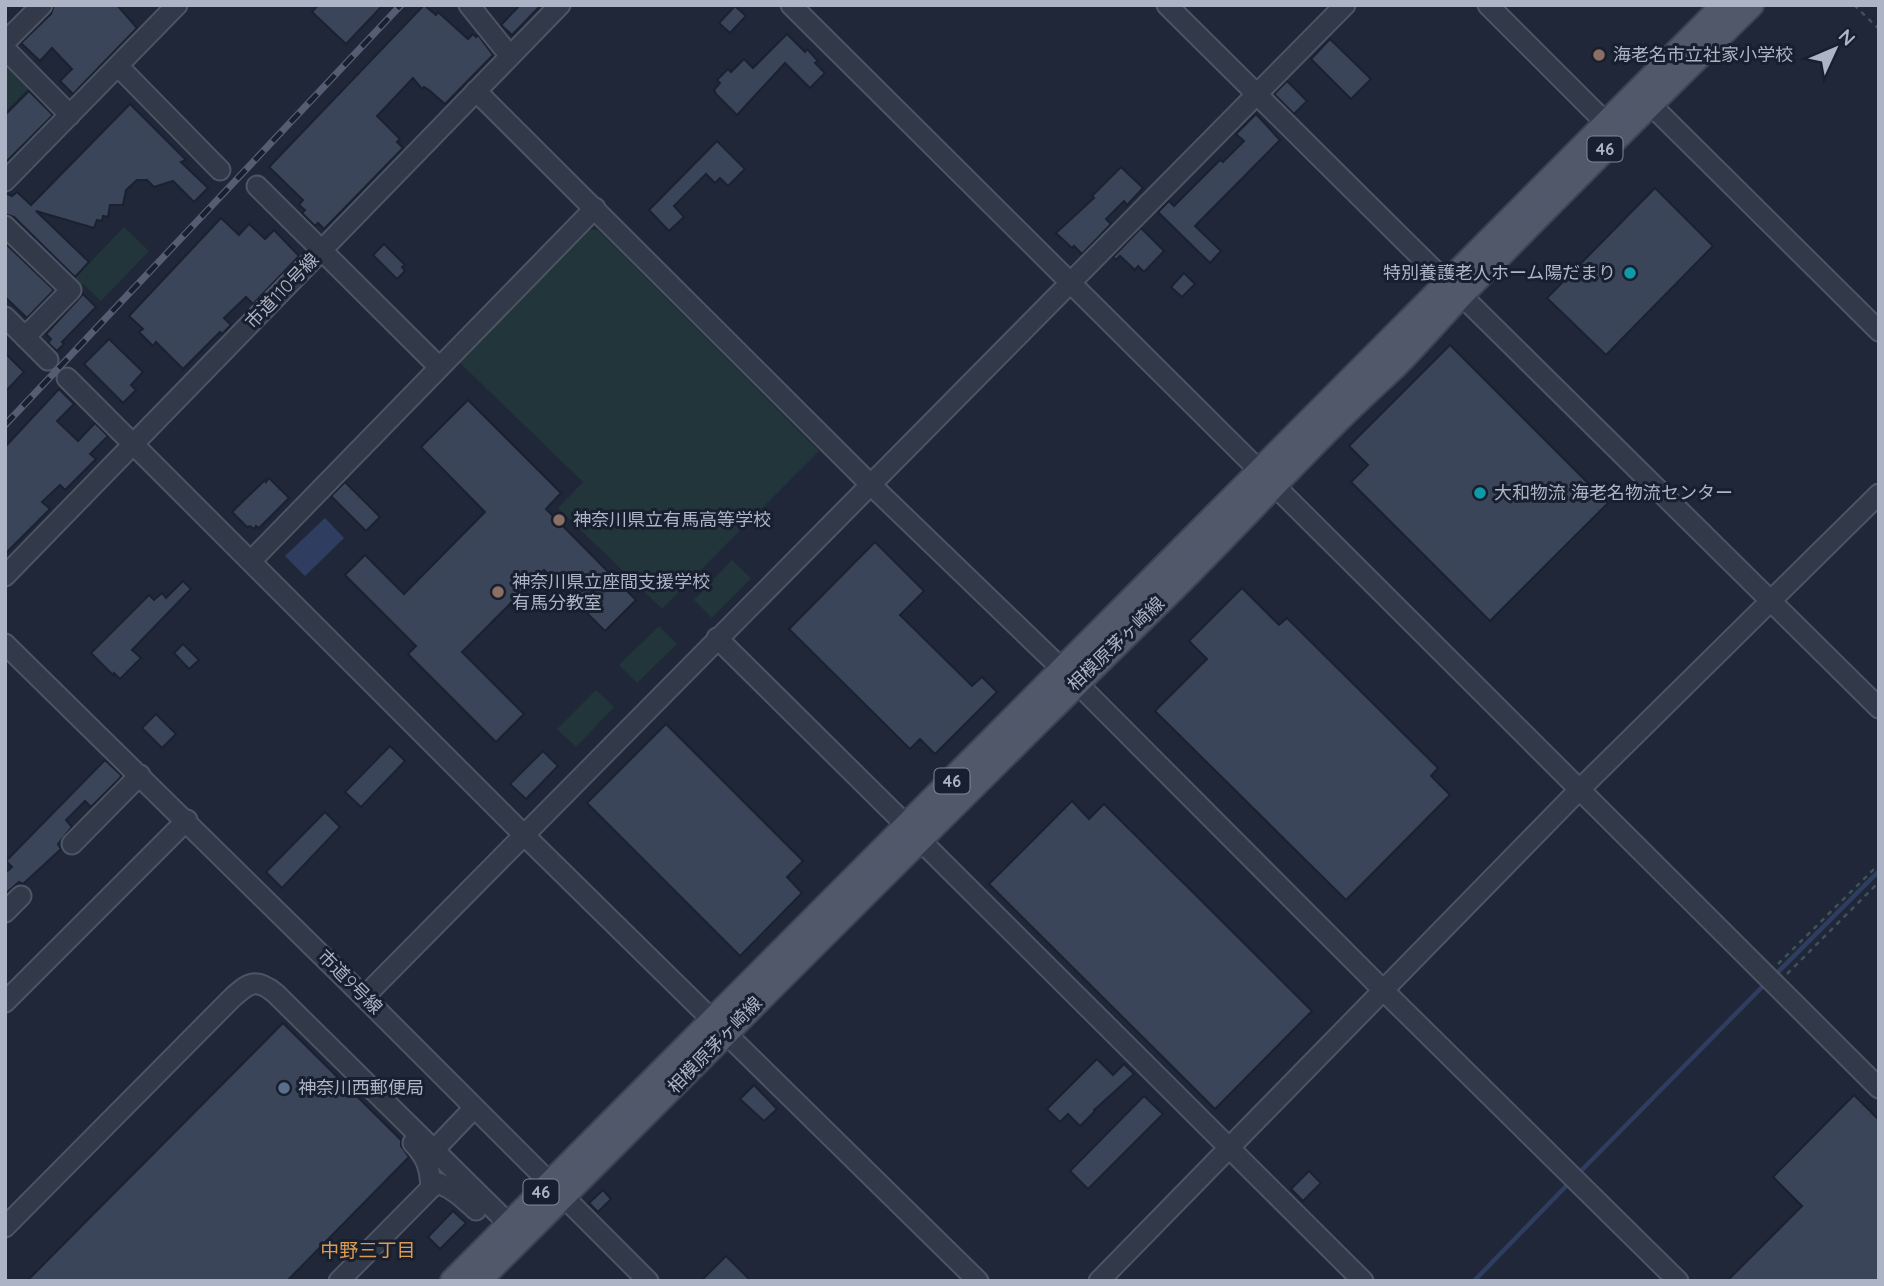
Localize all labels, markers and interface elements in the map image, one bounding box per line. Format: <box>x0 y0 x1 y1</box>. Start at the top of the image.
north arrow <box>1800 14 1870 84</box>
text: N <box>1834 24 1861 51</box>
place label: 海老名市立社家小学校 <box>1613 43 1793 66</box>
marker: 海老名市立社家小学校 <box>1591 47 1607 63</box>
road number: 46 <box>1588 136 1622 162</box>
street label: 市道110号線 <box>240 248 323 333</box>
place label: 特別養護老人ホーム陽だまり <box>1383 261 1616 284</box>
marker: 特別養護老人ホーム陽だまり <box>1622 265 1638 281</box>
place label: 大和物流 海老名物流センター <box>1494 481 1733 504</box>
marker: 大和物流 海老名物流センター <box>1472 485 1488 501</box>
place label: 神奈川県立有馬高等学校 <box>573 508 771 531</box>
marker: 神奈川県立有馬高等学校 <box>551 512 567 528</box>
place label: 神奈川県立座間支援学校 有馬分教室 <box>512 570 710 614</box>
marker: 神奈川県立座間支援学校 有馬分教室 <box>490 584 506 600</box>
street label: 相模原茅ヶ崎線 <box>1062 592 1169 696</box>
road number: 46 <box>934 768 970 794</box>
street label: 市道9号線 <box>313 945 387 1019</box>
street label: 相模原茅ヶ崎線 <box>663 991 767 1098</box>
place label: 神奈川西郵便局 <box>298 1076 424 1099</box>
marker: 神奈川西郵便局 <box>276 1080 292 1096</box>
road number: 46 <box>524 1180 558 1204</box>
district label: 中野三丁目 <box>320 1238 416 1262</box>

